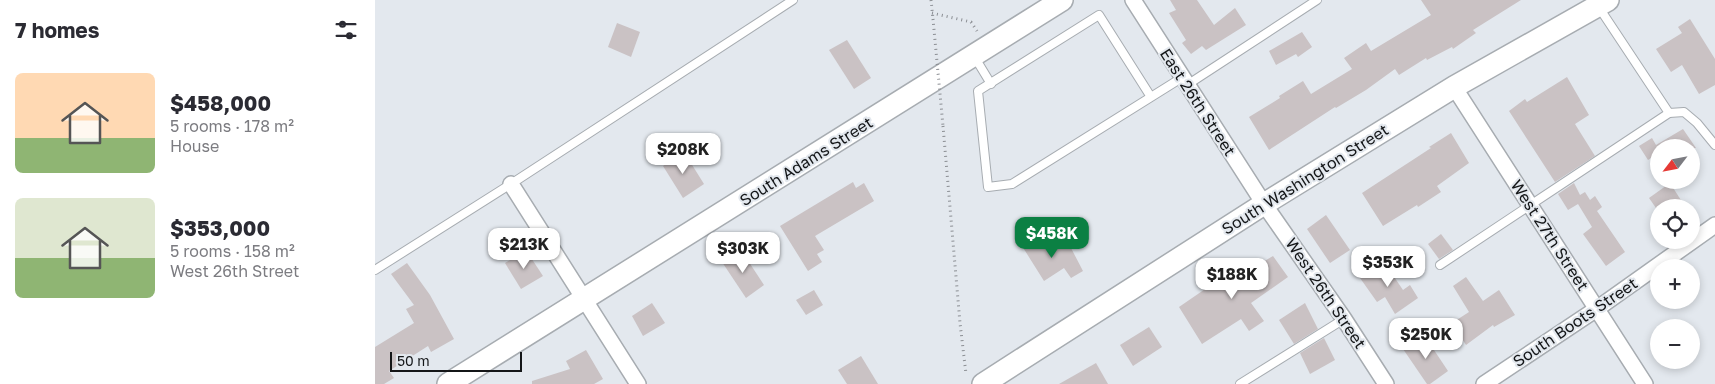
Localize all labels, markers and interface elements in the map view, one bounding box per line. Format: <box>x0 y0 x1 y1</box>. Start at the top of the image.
icon: filters <box>332 16 360 44</box>
text: 7 homes <box>15 17 100 43</box>
street label: East 26th Street <box>1156 45 1240 159</box>
text: $458,000 <box>170 90 271 116</box>
icon: home <box>55 93 115 153</box>
street label: South Adams Street <box>736 112 876 210</box>
text: 5 rooms · 178 m² <box>170 116 294 136</box>
street label: South Washington Street <box>1218 119 1392 239</box>
pin: $208K <box>648 132 718 175</box>
text: House <box>170 136 219 156</box>
text: $208K <box>657 139 709 159</box>
north arrow <box>1650 139 1700 189</box>
map controls <box>1650 139 1700 369</box>
street label: West 27th Street <box>1507 176 1593 294</box>
button: locate <box>1650 199 1700 249</box>
text: $353,000 <box>170 215 270 241</box>
pin: $458K <box>1017 216 1087 259</box>
icon: home <box>55 218 115 278</box>
text: $458K <box>1026 223 1078 243</box>
pin: $213K <box>489 228 559 270</box>
pin: $303K <box>708 232 778 274</box>
text: $213K <box>499 234 549 254</box>
street label: West 26th Street <box>1282 234 1370 352</box>
text: $303K <box>717 238 769 258</box>
text: 5 rooms · 158 m² <box>170 241 295 261</box>
pin: $353K <box>1353 246 1423 288</box>
text: $353K <box>1362 252 1414 272</box>
pin: $188K <box>1197 258 1267 300</box>
button: + <box>1650 259 1700 309</box>
text: West 26th Street <box>170 261 299 281</box>
text: $188K <box>1206 264 1258 284</box>
street label: South Boots Street <box>1509 273 1641 371</box>
pin: $250K <box>1391 318 1461 360</box>
button: − <box>1650 319 1700 369</box>
text: $250K <box>1400 324 1452 344</box>
scale bar <box>390 349 523 372</box>
text: 50 m <box>397 352 430 369</box>

